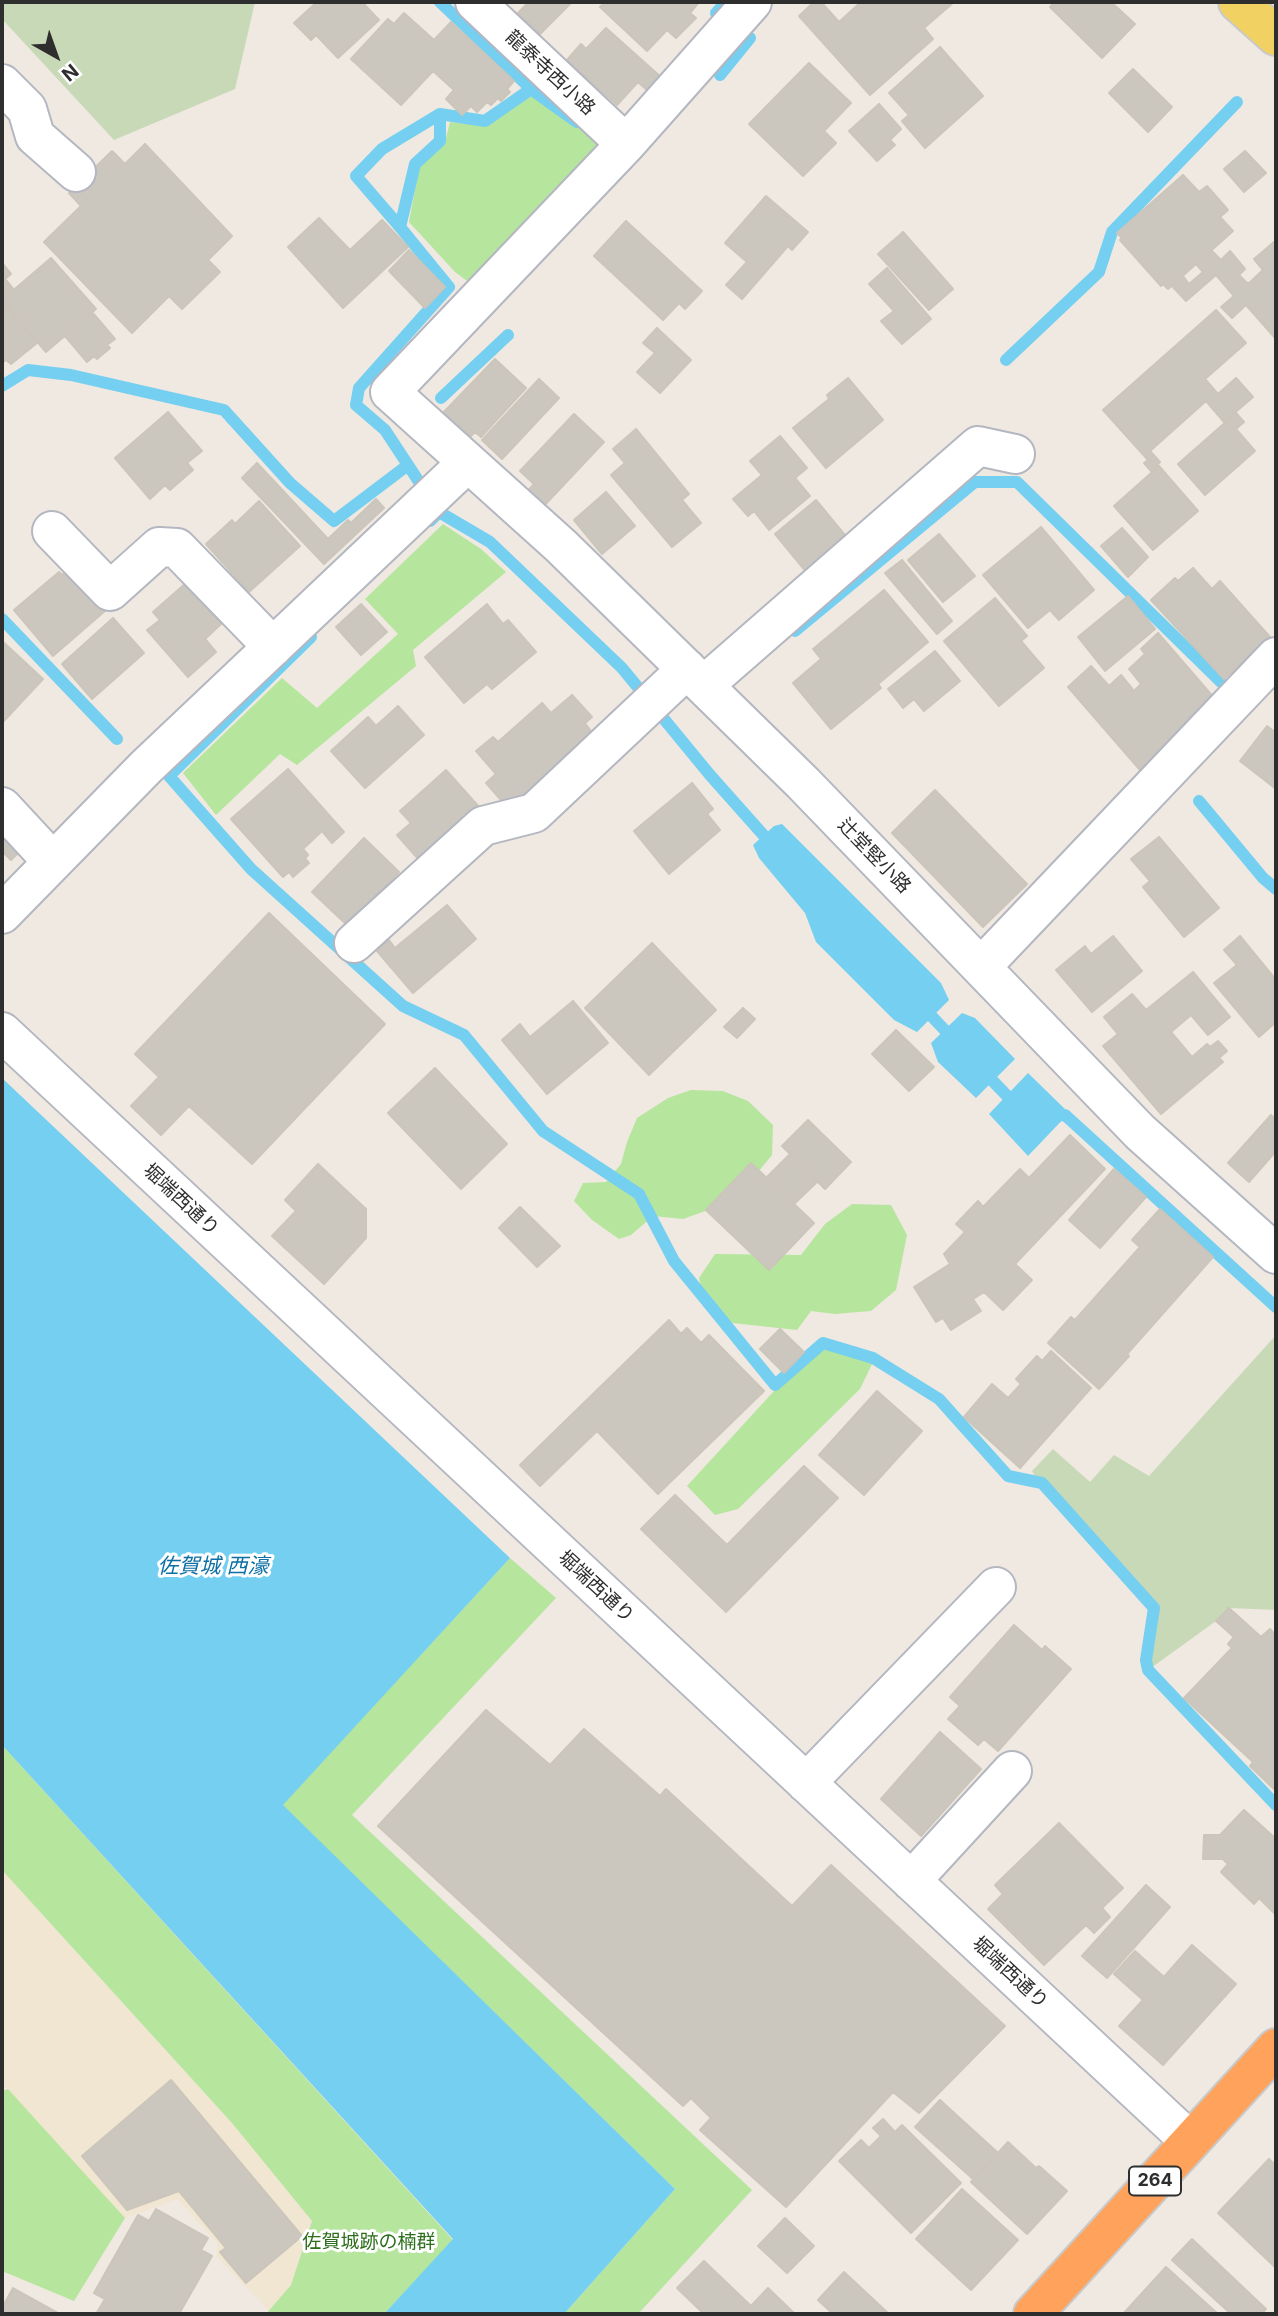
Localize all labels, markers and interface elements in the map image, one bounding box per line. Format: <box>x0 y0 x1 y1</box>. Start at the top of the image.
north arrow <box>21 21 91 91</box>
street label: 龍泰寺西小路 <box>501 26 599 120</box>
text: N <box>57 59 83 86</box>
street label: 辻堂竪小路 <box>833 814 915 898</box>
street label: 堀端西通り <box>138 1159 224 1241</box>
street label: 堀端西通り <box>553 1546 639 1628</box>
water label: 佐賀城 西濠 <box>158 1554 268 1580</box>
street label: 堀端西通り <box>967 1932 1053 2014</box>
road number: 264 <box>1129 2166 1181 2196</box>
park label: 佐賀城跡の楠群 <box>303 2231 435 2253</box>

